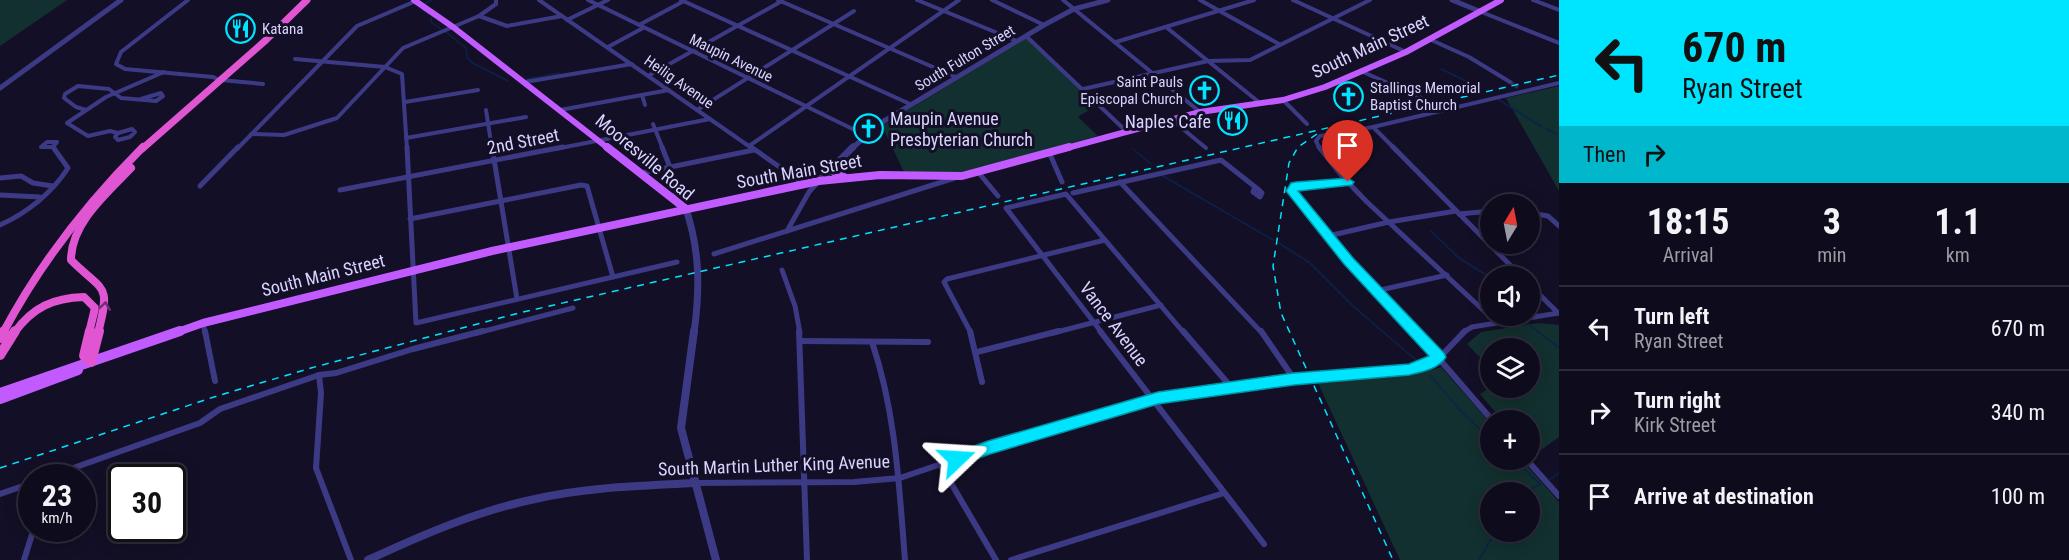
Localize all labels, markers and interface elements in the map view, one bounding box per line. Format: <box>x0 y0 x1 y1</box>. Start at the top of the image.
street label: South Main Street <box>1308 10 1432 82</box>
restaurant icon: Katana <box>225 13 257 45</box>
place label: Katana <box>262 20 303 38</box>
street label: South Fulton Street <box>912 21 1018 95</box>
text: 670 m <box>1682 23 1787 72</box>
icon: left <box>1583 24 1661 102</box>
street label: Maupin Avenue <box>686 30 776 86</box>
street label: Heilig Avenue <box>641 51 717 113</box>
place label: Saint Pauls Episcopal Church <box>1080 73 1183 108</box>
text: Ryan Street <box>1682 73 1803 105</box>
church icon: Saint Pauls Episcopal Church <box>1188 75 1220 107</box>
place label: Stallings Memorial Baptist Church <box>1370 79 1481 114</box>
church icon: Stallings Memorial Baptist Church <box>1333 81 1365 113</box>
restaurant icon: Naples Cafe <box>1216 105 1248 137</box>
place label: Maupin Avenue Presbyterian Church <box>890 108 1033 150</box>
street label: Mooresville Road <box>591 110 699 204</box>
place label: Naples Cafe <box>1125 111 1211 132</box>
church icon: Maupin Avenue Presbyterian Church <box>853 112 885 144</box>
pin <box>1322 120 1373 182</box>
street label: 2nd Street <box>485 124 561 158</box>
icon: arrive <box>1331 129 1364 162</box>
icon: right <box>1638 138 1671 171</box>
text: Then <box>1583 142 1626 167</box>
street label: South Main Street <box>735 150 863 192</box>
north arrow <box>1480 194 1540 254</box>
map controls <box>1480 194 1540 542</box>
text: 18:15 <box>1647 201 1729 243</box>
text: 3 <box>1823 201 1841 243</box>
text: 1.1 <box>1934 201 1981 243</box>
text: Arrival <box>1663 243 1714 267</box>
text: min <box>1817 243 1847 267</box>
text: km <box>1946 243 1970 267</box>
street label: South Main Street <box>259 249 387 301</box>
button: sound <box>1480 266 1540 326</box>
street label: Vance Avenue <box>1076 278 1152 370</box>
one-way arrow <box>98 301 110 310</box>
text: Turn left <box>1634 304 1709 329</box>
icon: left <box>1583 312 1616 345</box>
text: 670 m <box>1991 316 2045 341</box>
text: Ryan Street <box>1634 329 1724 353</box>
button: layers <box>1480 338 1540 398</box>
text: Turn right <box>1634 388 1721 413</box>
icon: right <box>1583 396 1616 429</box>
text: 340 m <box>1991 400 2045 425</box>
button: + <box>1480 410 1540 470</box>
text: Kirk Street <box>1634 413 1716 437</box>
position arrow <box>925 427 989 491</box>
street label: South Martin Luther King Avenue <box>658 450 890 480</box>
speed limit sign: 30 <box>108 464 186 542</box>
text: 23 <box>42 478 72 513</box>
icon: arrive <box>1583 480 1616 513</box>
button: − <box>1480 482 1540 542</box>
text: Arrive at destination <box>1634 484 1814 509</box>
text: 100 m <box>1991 484 2045 509</box>
text: km/h <box>42 509 72 527</box>

